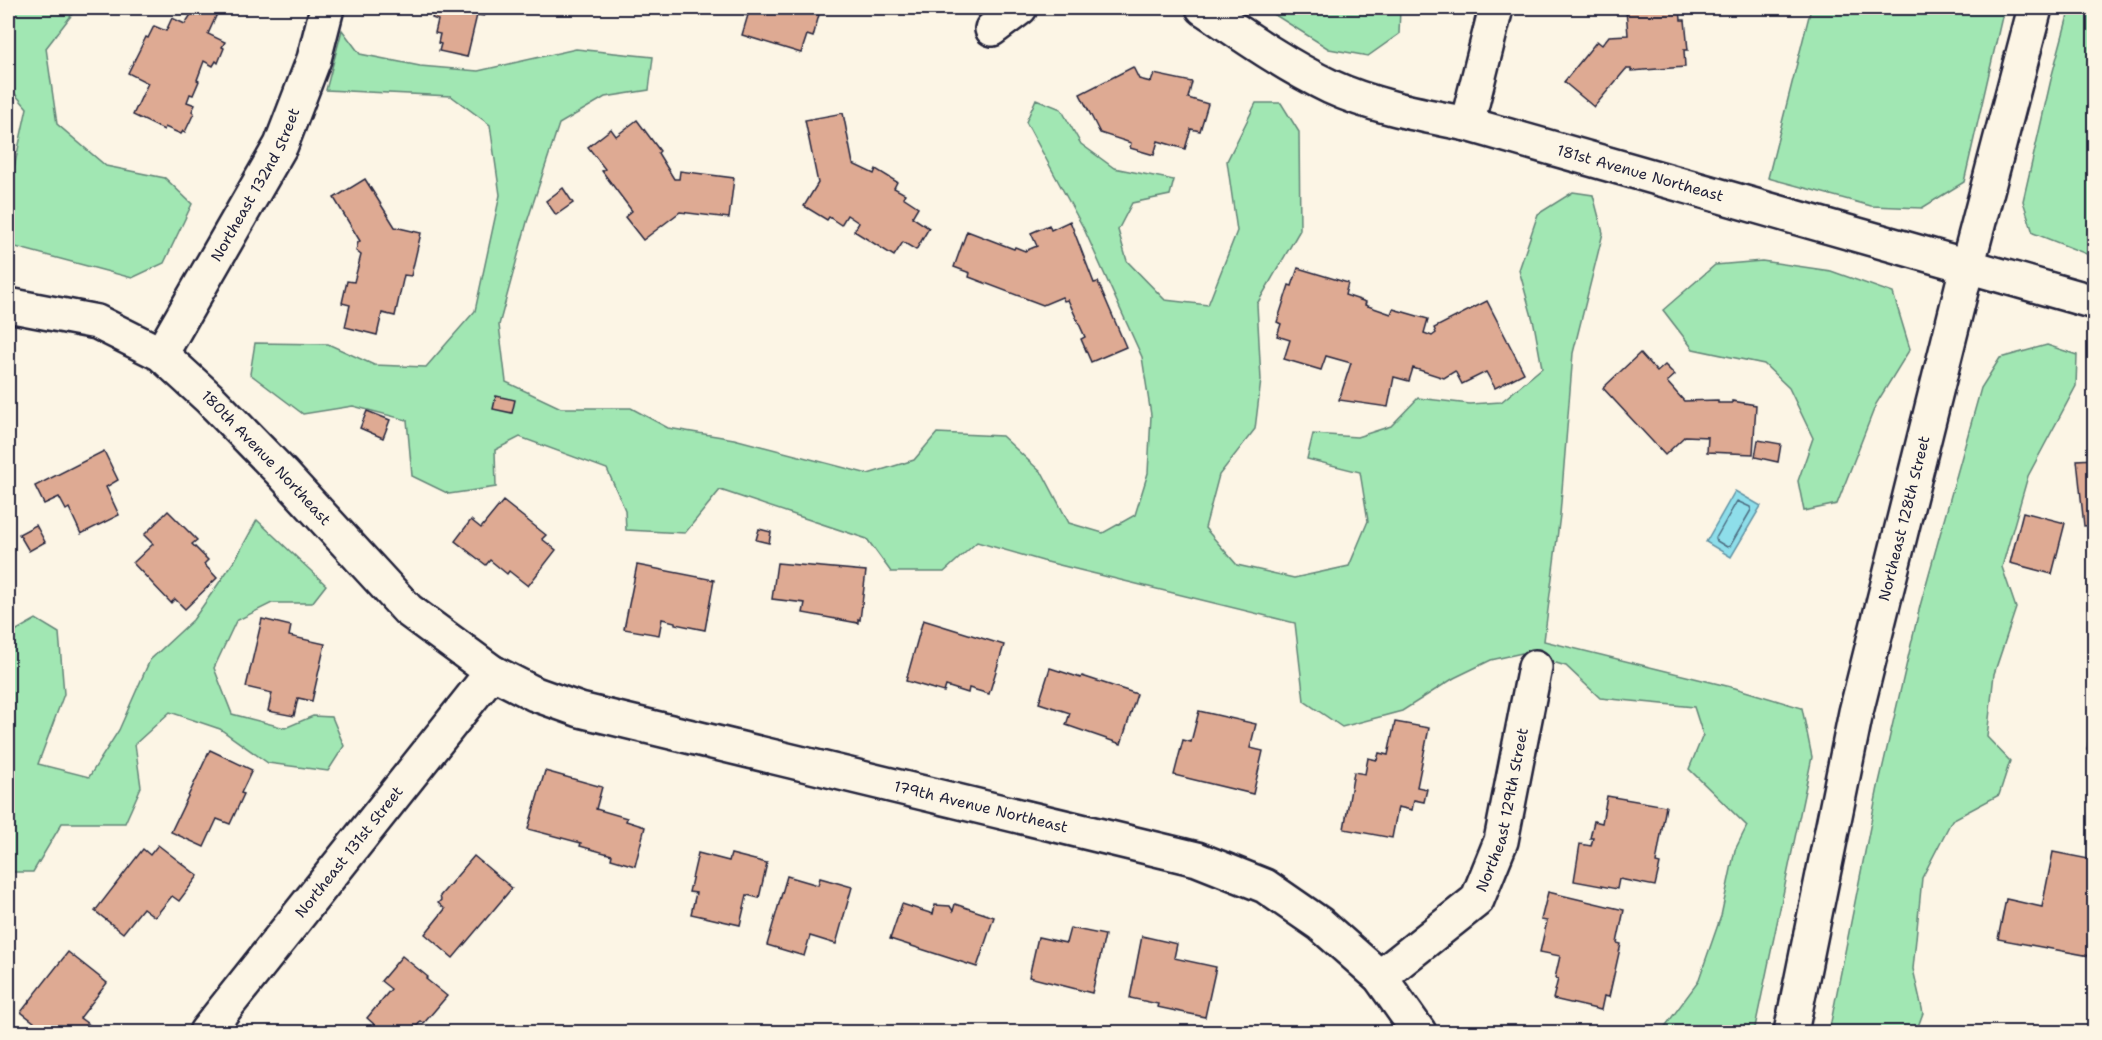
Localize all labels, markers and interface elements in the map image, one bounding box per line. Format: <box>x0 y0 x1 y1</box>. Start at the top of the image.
street label: Northeast 132nd Street <box>206 105 304 265</box>
street label: 181st Avenue Northeast <box>1555 140 1726 206</box>
street label: 180th Avenue Northeast <box>197 386 335 530</box>
street label: Northeast 128th Street <box>1874 434 1935 603</box>
street label: Northeast 129th Street <box>1471 726 1533 895</box>
street label: 179th Avenue Northeast <box>892 776 1070 837</box>
street label: Northeast 131st Street <box>291 782 408 922</box>

